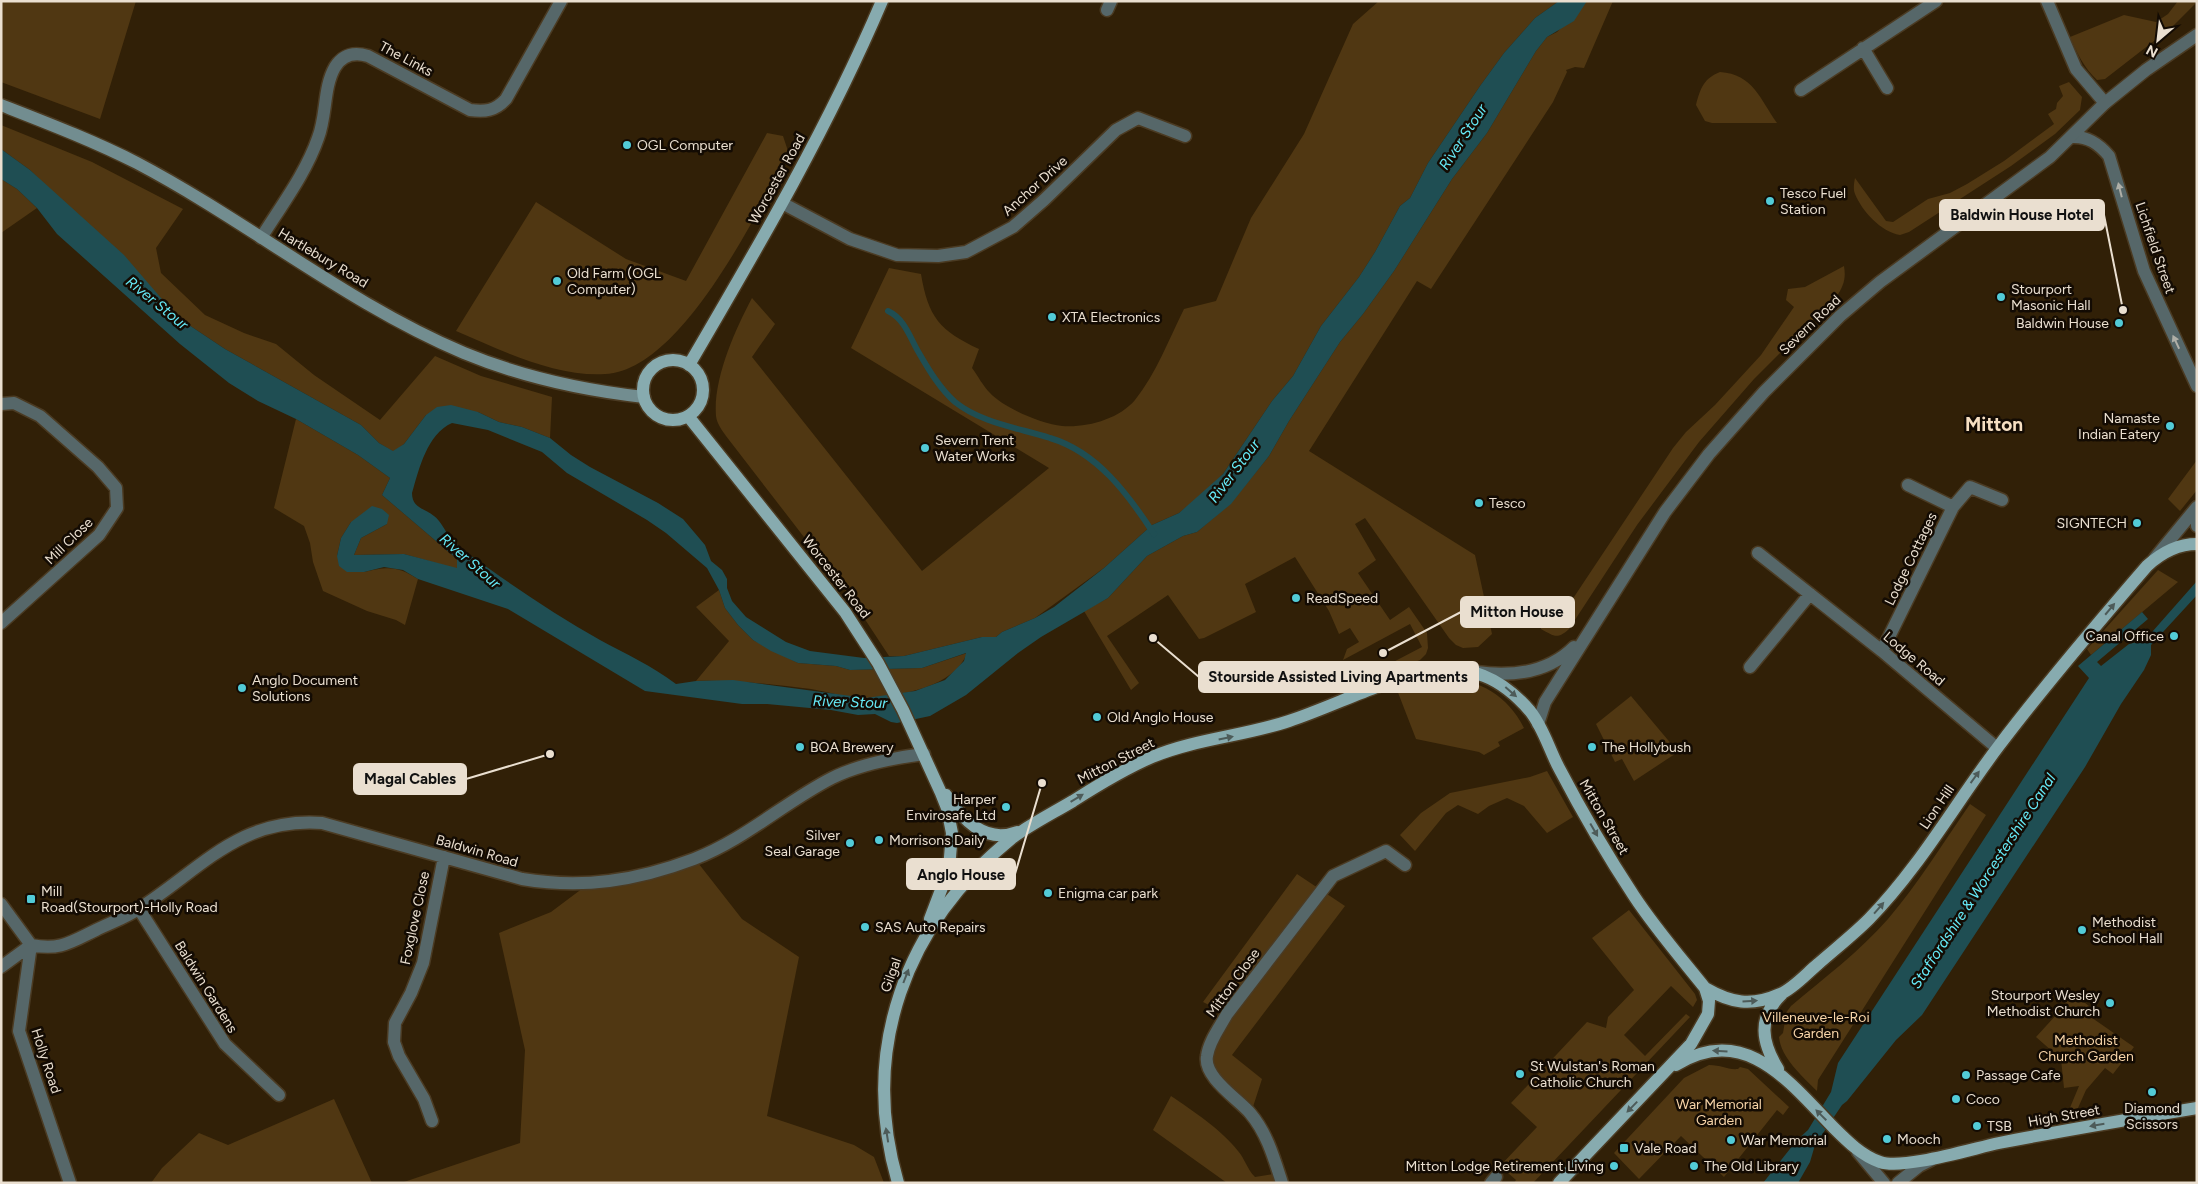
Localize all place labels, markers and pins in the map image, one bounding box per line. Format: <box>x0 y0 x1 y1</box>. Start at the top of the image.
place label: OGL Computer <box>637 137 733 154</box>
marker: OGL Computer <box>621 139 633 151</box>
place label: Tesco Fuel Station <box>1780 185 1846 218</box>
marker: Tesco Fuel Station <box>1764 195 1776 207</box>
callout: Baldwin House Hotel <box>1940 200 2104 230</box>
place label: Old Farm (OGL Computer) <box>567 265 662 298</box>
marker: Old Farm (OGL Computer) <box>551 275 563 287</box>
place label: Stourport Masonic Hall <box>2011 281 2091 314</box>
marker: Stourport Masonic Hall <box>1995 291 2007 303</box>
place label: XTA Electronics <box>1062 309 1160 326</box>
marker: XTA Electronics <box>1046 311 1058 323</box>
place label: Baldwin House <box>2016 315 2109 332</box>
marker: Baldwin House <box>2113 317 2125 329</box>
place label: Namaste Indian Eatery <box>2078 410 2161 443</box>
marker: Namaste Indian Eatery <box>2164 420 2176 432</box>
place label: Severn Trent Water Works <box>935 432 1015 465</box>
marker: Severn Trent Water Works <box>919 442 931 454</box>
place label: Tesco <box>1489 495 1526 512</box>
marker: Tesco <box>1473 497 1485 509</box>
place label: SIGNTECH <box>2057 515 2127 532</box>
marker: SIGNTECH <box>2131 517 2143 529</box>
place label: ReadSpeed <box>1306 590 1378 607</box>
marker: ReadSpeed <box>1290 592 1302 604</box>
callout: Mitton House <box>1461 597 1574 627</box>
place label: Canal Office <box>2086 628 2164 645</box>
marker: Canal Office <box>2168 630 2180 642</box>
callout: Stourside Assisted Living Apartments <box>1199 662 1478 692</box>
place label: Anglo Document Solutions <box>252 672 358 705</box>
marker: Anglo Document Solutions <box>236 682 248 694</box>
place label: Old Anglo House <box>1107 709 1214 726</box>
marker: Old Anglo House <box>1091 711 1103 723</box>
place label: BOA Brewery <box>810 739 894 756</box>
place label: The Hollybush <box>1602 739 1691 756</box>
marker: BOA Brewery <box>794 741 806 753</box>
marker: The Hollybush <box>1586 741 1598 753</box>
callout: Magal Cables <box>354 764 466 794</box>
place label: Harper Envirosafe Ltd <box>906 791 996 824</box>
marker: Harper Envirosafe Ltd <box>1000 801 1012 813</box>
place label: Silver Seal Garage <box>765 827 840 860</box>
place label: Morrisons Daily <box>889 832 985 849</box>
marker: Morrisons Daily <box>873 834 885 846</box>
marker: Silver Seal Garage <box>844 837 856 849</box>
callout: Anglo House <box>907 859 1015 889</box>
place label: Mill Road(Stourport)-Holly Road <box>41 883 218 916</box>
place label: Enigma car park <box>1058 885 1158 902</box>
marker: Enigma car park <box>1042 887 1054 899</box>
marker: Mill Road(Stourport)-Holly Road <box>25 893 37 905</box>
place label: Methodist School Hall <box>2092 914 2163 947</box>
place label: SAS Auto Repairs <box>875 919 986 936</box>
marker: SAS Auto Repairs <box>859 921 871 933</box>
marker: Methodist School Hall <box>2076 924 2088 936</box>
place label: Stourport Wesley Methodist Church <box>1987 987 2101 1020</box>
marker: Stourport Wesley Methodist Church <box>2104 997 2116 1009</box>
place label: St Wulstan's Roman Catholic Church <box>1530 1058 1655 1091</box>
place label: Passage Cafe <box>1976 1067 2061 1084</box>
marker: St Wulstan's Roman Catholic Church <box>1514 1068 1526 1080</box>
marker: Passage Cafe <box>1960 1069 1972 1081</box>
marker: Diamond Scissors <box>2146 1086 2158 1098</box>
place label: Coco <box>1966 1091 2000 1108</box>
marker: Coco <box>1950 1093 1962 1105</box>
place label: Diamond Scissors <box>2124 1100 2180 1133</box>
place label: TSB <box>1987 1118 2012 1135</box>
marker: TSB <box>1971 1120 1983 1132</box>
place label: Mooch <box>1897 1131 1941 1148</box>
place label: War Memorial <box>1741 1132 1827 1149</box>
marker: Mooch <box>1881 1133 1893 1145</box>
marker: War Memorial <box>1725 1134 1737 1146</box>
place label: Vale Road <box>1634 1140 1697 1157</box>
marker: Vale Road <box>1618 1142 1630 1154</box>
place label: Mitton Lodge Retirement Living <box>1406 1158 1604 1175</box>
place label: The Old Library <box>1704 1158 1800 1175</box>
marker: Mitton Lodge Retirement Living <box>1608 1160 1620 1172</box>
marker: The Old Library <box>1688 1160 1700 1172</box>

